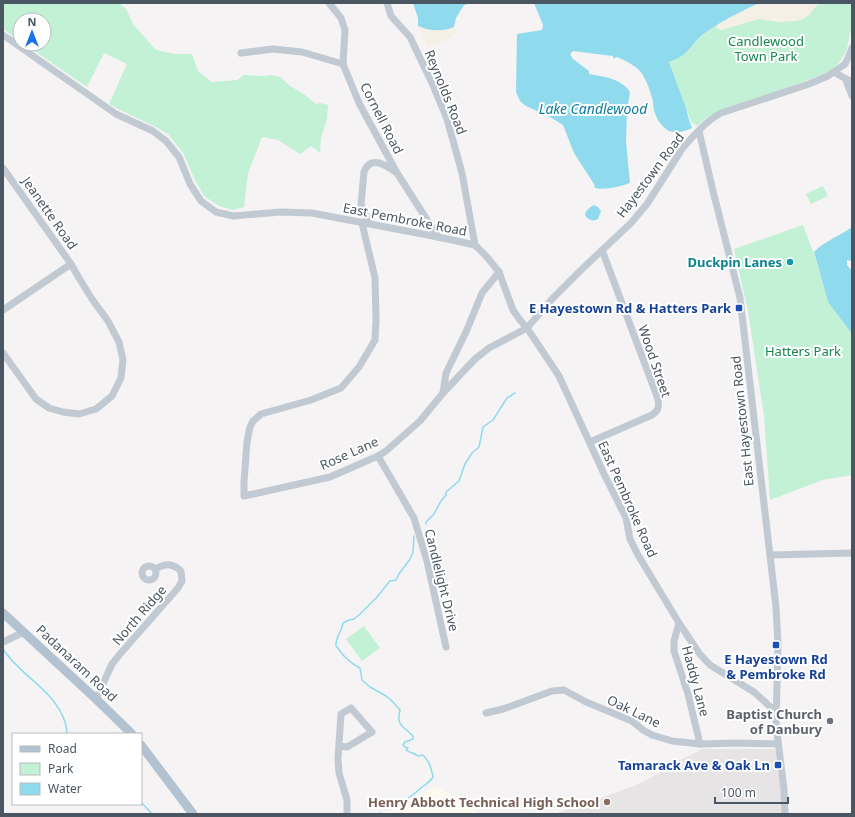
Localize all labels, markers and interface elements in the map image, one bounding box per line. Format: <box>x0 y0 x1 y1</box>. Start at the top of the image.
north arrow <box>12 12 52 52</box>
text: N <box>28 14 36 29</box>
park label: Candlewood Town Park <box>728 32 804 65</box>
street label: Reynolds Road <box>421 47 471 137</box>
street label: Cornell Road <box>356 79 408 157</box>
water label: Lake Candlewood <box>539 99 648 118</box>
street label: Hayestown Road <box>612 129 688 221</box>
street label: Jeanette Road <box>17 171 82 253</box>
street label: East Pembroke Road <box>341 198 469 240</box>
place label: Duckpin Lanes <box>688 253 782 271</box>
marker: Duckpin Lanes <box>785 257 795 267</box>
place label: E Hayestown Rd & Hatters Park <box>529 299 732 317</box>
marker: E Hayestown Rd & Hatters Park <box>734 303 744 313</box>
street label: Wood Street <box>634 323 676 400</box>
park label: Hatters Park <box>765 342 841 360</box>
street label: East Hayestown Road <box>726 355 758 487</box>
street label: Rose Lane <box>317 432 381 474</box>
street label: East Pembroke Road <box>594 438 662 560</box>
street label: Candlelight Drive <box>421 527 463 633</box>
street label: North Ridge <box>108 581 170 649</box>
street label: Padanaram Road <box>32 621 122 705</box>
marker: E Hayestown Rd & Pembroke Rd <box>771 640 781 650</box>
street label: Haddy Lane <box>678 644 714 718</box>
place label: E Hayestown Rd & Pembroke Rd <box>724 650 828 683</box>
street label: Oak Lane <box>604 690 664 732</box>
place label: Baptist Church of Danbury <box>726 705 823 738</box>
marker: Baptist Church of Danbury <box>825 716 835 726</box>
legend <box>12 733 142 805</box>
text: Road <box>48 740 77 757</box>
place label: Tamarack Ave & Oak Ln <box>618 756 770 774</box>
text: Park <box>48 760 74 777</box>
marker: Tamarack Ave & Oak Ln <box>773 760 783 770</box>
scale bar <box>715 779 788 805</box>
text: Water <box>48 780 82 797</box>
text: 100 m <box>721 784 756 801</box>
place label: Henry Abbott Technical High School <box>368 793 599 811</box>
marker: Henry Abbott Technical High School <box>602 797 612 807</box>

